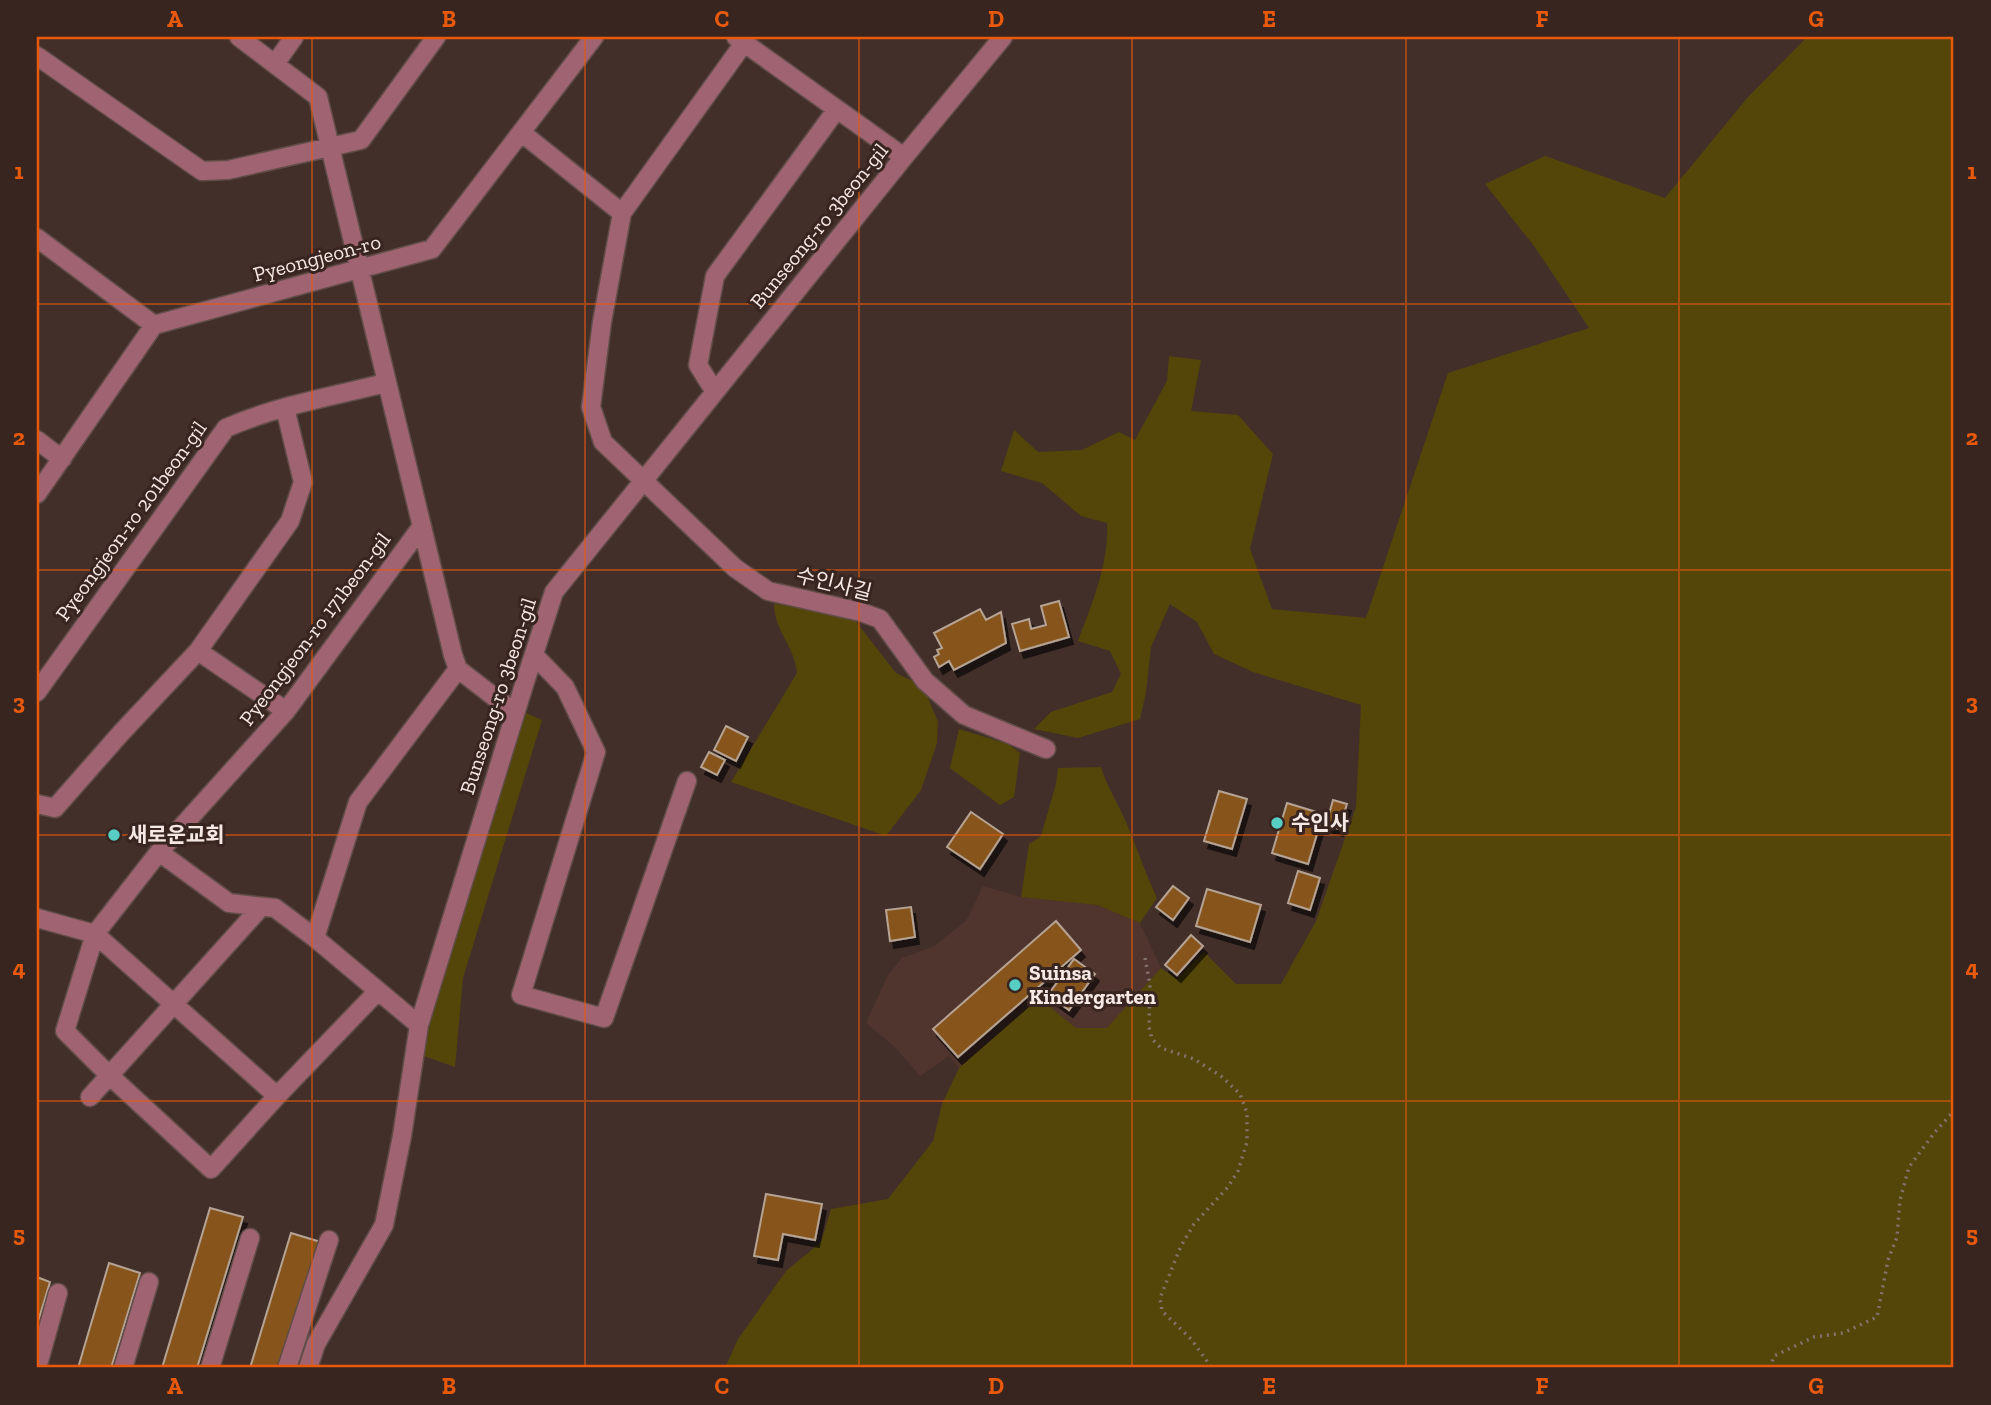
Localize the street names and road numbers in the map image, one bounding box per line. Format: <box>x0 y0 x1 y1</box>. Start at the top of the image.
street label: Bunseong-ro 3beon-gil <box>744 138 893 313</box>
street label: Pyeongjeon-ro <box>250 229 384 287</box>
street label: Pyeongjeon-ro 201beon-gil <box>50 416 212 626</box>
street label: Pyeongjeon-ro 171beon-gil <box>234 527 396 731</box>
street label: 수인사길 <box>794 562 875 605</box>
street label: Bunseong-ro 3beon-gil <box>454 594 541 797</box>

